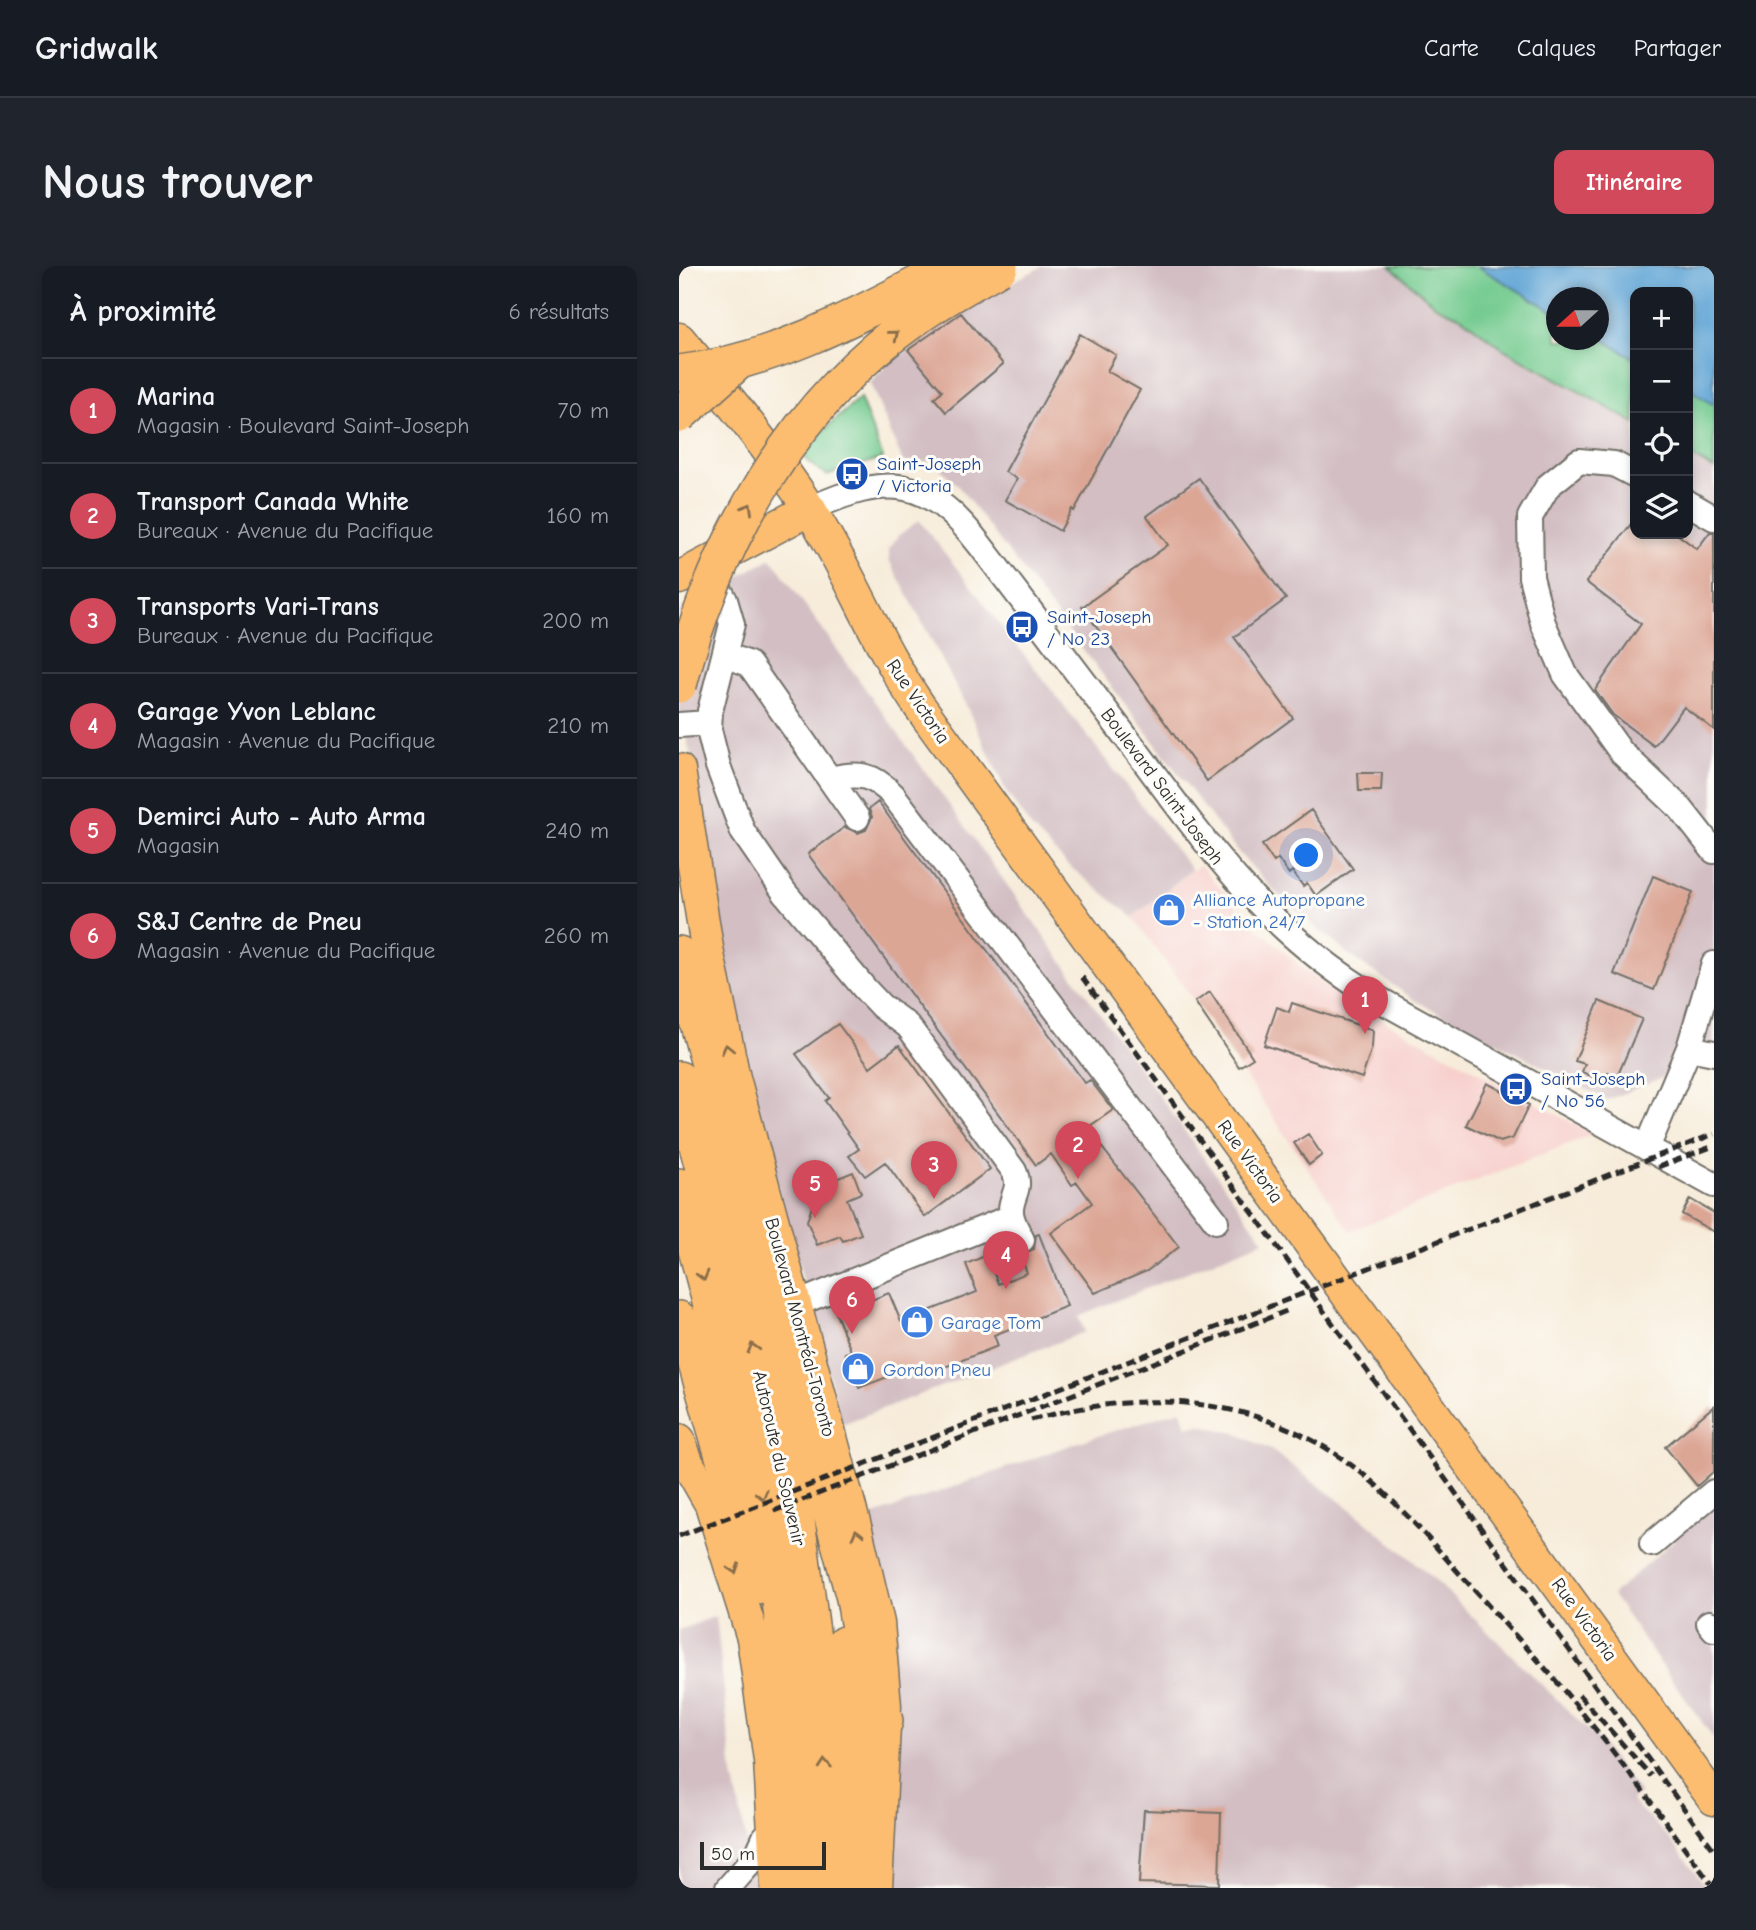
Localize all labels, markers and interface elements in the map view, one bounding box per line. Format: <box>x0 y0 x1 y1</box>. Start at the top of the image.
text: Gridwalk <box>35 29 158 67</box>
text: Carte <box>1424 34 1479 62</box>
text: Calques <box>1517 34 1596 62</box>
text: Partager <box>1634 34 1721 62</box>
button: Itinéraire <box>1554 150 1714 214</box>
text: Nous trouver <box>42 154 313 210</box>
north arrow <box>1546 287 1609 350</box>
map controls <box>1630 287 1693 539</box>
button: + <box>1630 287 1693 350</box>
text: À proximité <box>70 294 216 329</box>
text: 6 résultats <box>509 298 609 325</box>
one-way arrow <box>885 331 898 343</box>
button: − <box>1630 350 1693 413</box>
text: Marina <box>137 382 215 412</box>
text: 1 <box>88 397 98 424</box>
text: 70 m <box>557 397 609 424</box>
text: Magasin · Boulevard Saint-Joseph <box>137 412 470 439</box>
button: locate <box>1630 413 1693 476</box>
place label: Saint-Joseph / Victoria <box>877 453 981 497</box>
bus stop icon: Saint-Joseph / Victoria <box>833 455 871 493</box>
button: layers <box>1630 476 1693 539</box>
text: Transport Canada White <box>137 487 409 517</box>
text: 2 <box>87 502 99 529</box>
text: 160 m <box>547 502 609 529</box>
one-way arrow <box>740 502 753 515</box>
text: Bureaux · Avenue du Pacifique <box>137 517 433 544</box>
text: Transports Vari-Trans <box>137 592 379 622</box>
place label: Saint-Joseph / No 23 <box>1047 606 1151 650</box>
text: 3 <box>87 607 99 634</box>
text: 200 m <box>542 607 609 634</box>
bus stop icon: Saint-Joseph / No 23 <box>1003 608 1041 646</box>
text: Bureaux · Avenue du Pacifique <box>137 622 433 649</box>
street label: Rue Victoria <box>882 655 954 748</box>
text: Garage Yvon Leblanc <box>137 697 376 727</box>
street label: Boulevard Saint-Joseph <box>1096 704 1228 869</box>
text: 4 <box>88 712 98 739</box>
text: 210 m <box>547 712 609 739</box>
text: Magasin · Avenue du Pacifique <box>137 727 435 754</box>
text: Demirci Auto - Auto Arma <box>137 802 426 832</box>
text: 5 <box>87 817 99 844</box>
text: 240 m <box>545 817 609 844</box>
text: Magasin <box>137 832 220 859</box>
your location <box>1289 838 1323 872</box>
place label: Alliance Autopropane - Station 24/7 <box>1193 889 1365 933</box>
shop icon: Alliance Autopropane - Station 24/7 <box>1150 891 1188 929</box>
text: S&J Centre de Pneu <box>137 907 362 937</box>
text: 6 <box>87 922 99 949</box>
text: 260 m <box>544 922 609 949</box>
text: Magasin · Avenue du Pacifique <box>137 937 435 964</box>
pin: 1 <box>1342 976 1388 1034</box>
one-way arrow <box>721 1043 735 1055</box>
place label: Saint-Joseph / No 56 <box>1541 1068 1645 1112</box>
bus stop icon: Saint-Joseph / No 56 <box>1497 1070 1535 1108</box>
street label: Rue Victoria <box>1213 1116 1288 1207</box>
pin: 2 <box>1055 1121 1101 1179</box>
pin: 3 <box>911 1141 957 1199</box>
pin: 5 <box>792 1160 838 1218</box>
street label: Boulevard Montréal-Toronto <box>760 1215 840 1439</box>
pin: 4 <box>983 1231 1029 1289</box>
one-way arrow <box>695 1269 709 1281</box>
pin: 6 <box>829 1276 875 1334</box>
shop icon: Garage Tom <box>898 1303 936 1341</box>
place label: Garage Tom <box>941 1312 1041 1334</box>
one-way arrow <box>747 1342 761 1354</box>
shop icon: Gordon Pneu <box>839 1350 877 1388</box>
place label: Gordon Pneu <box>883 1359 991 1381</box>
street label: Autoroute du Souvenir <box>748 1368 810 1548</box>
one-way arrow <box>754 1489 768 1501</box>
one-way arrow <box>851 1528 865 1540</box>
one-way arrow <box>726 1562 740 1574</box>
street label: Rue Victoria <box>1547 1574 1622 1665</box>
one-way arrow <box>818 1758 833 1769</box>
scale bar <box>700 1839 826 1871</box>
text: 50 m <box>711 1843 755 1865</box>

